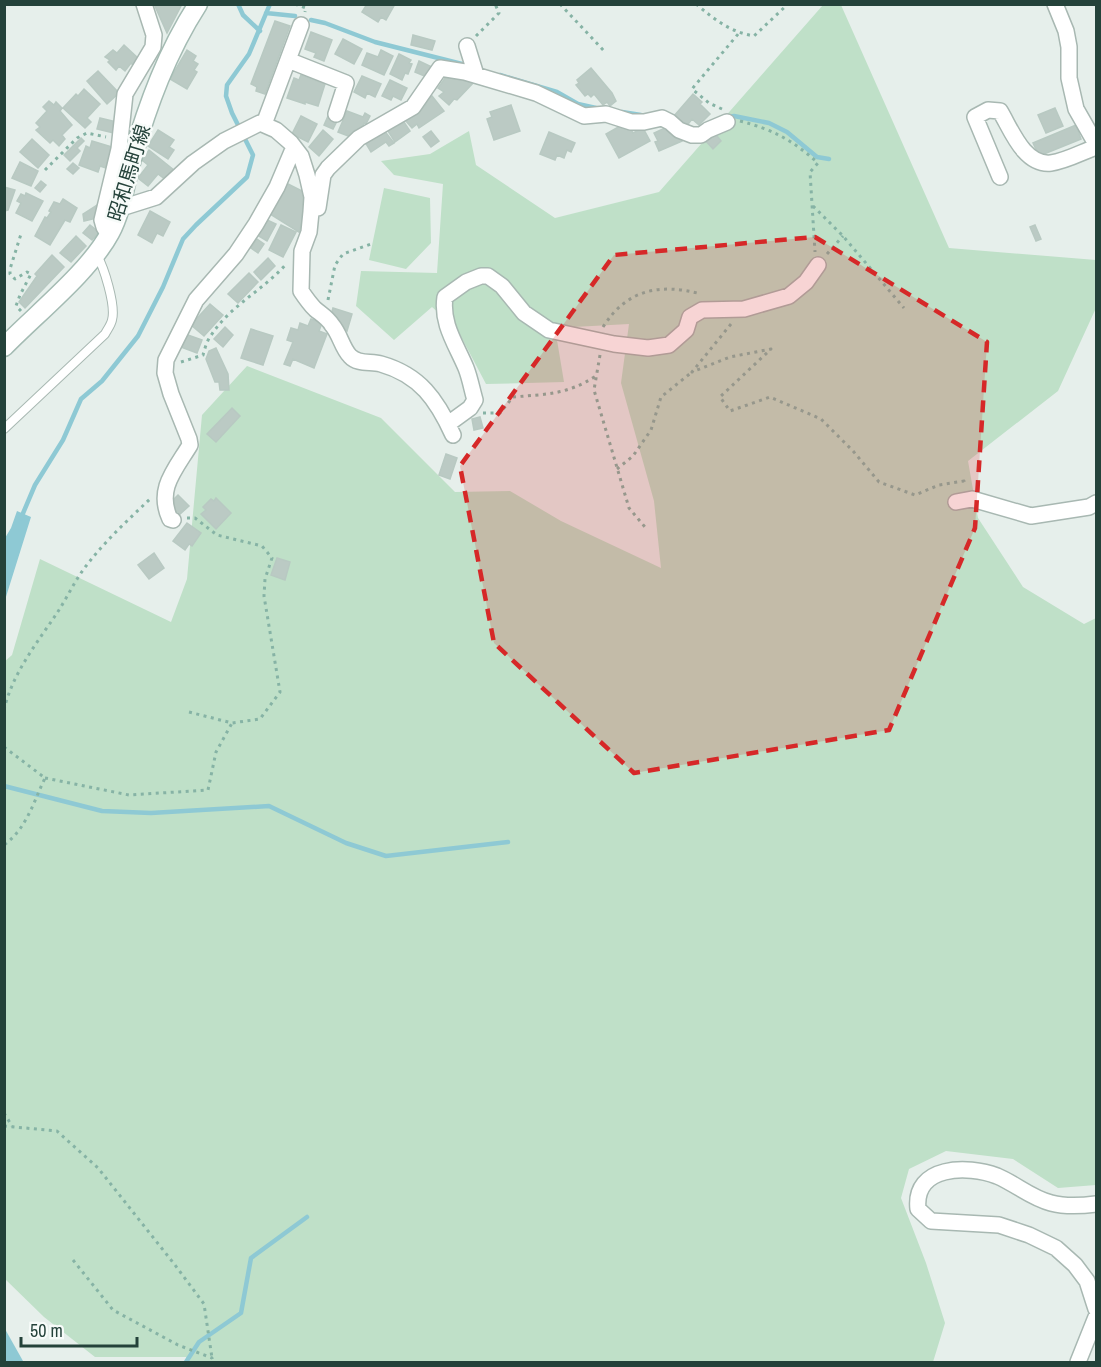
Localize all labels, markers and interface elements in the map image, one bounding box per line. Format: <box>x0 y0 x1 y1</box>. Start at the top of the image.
street label: 昭和馬町線 <box>101 121 156 225</box>
scale bar <box>21 1310 136 1348</box>
text: 50 m <box>30 1318 63 1343</box>

